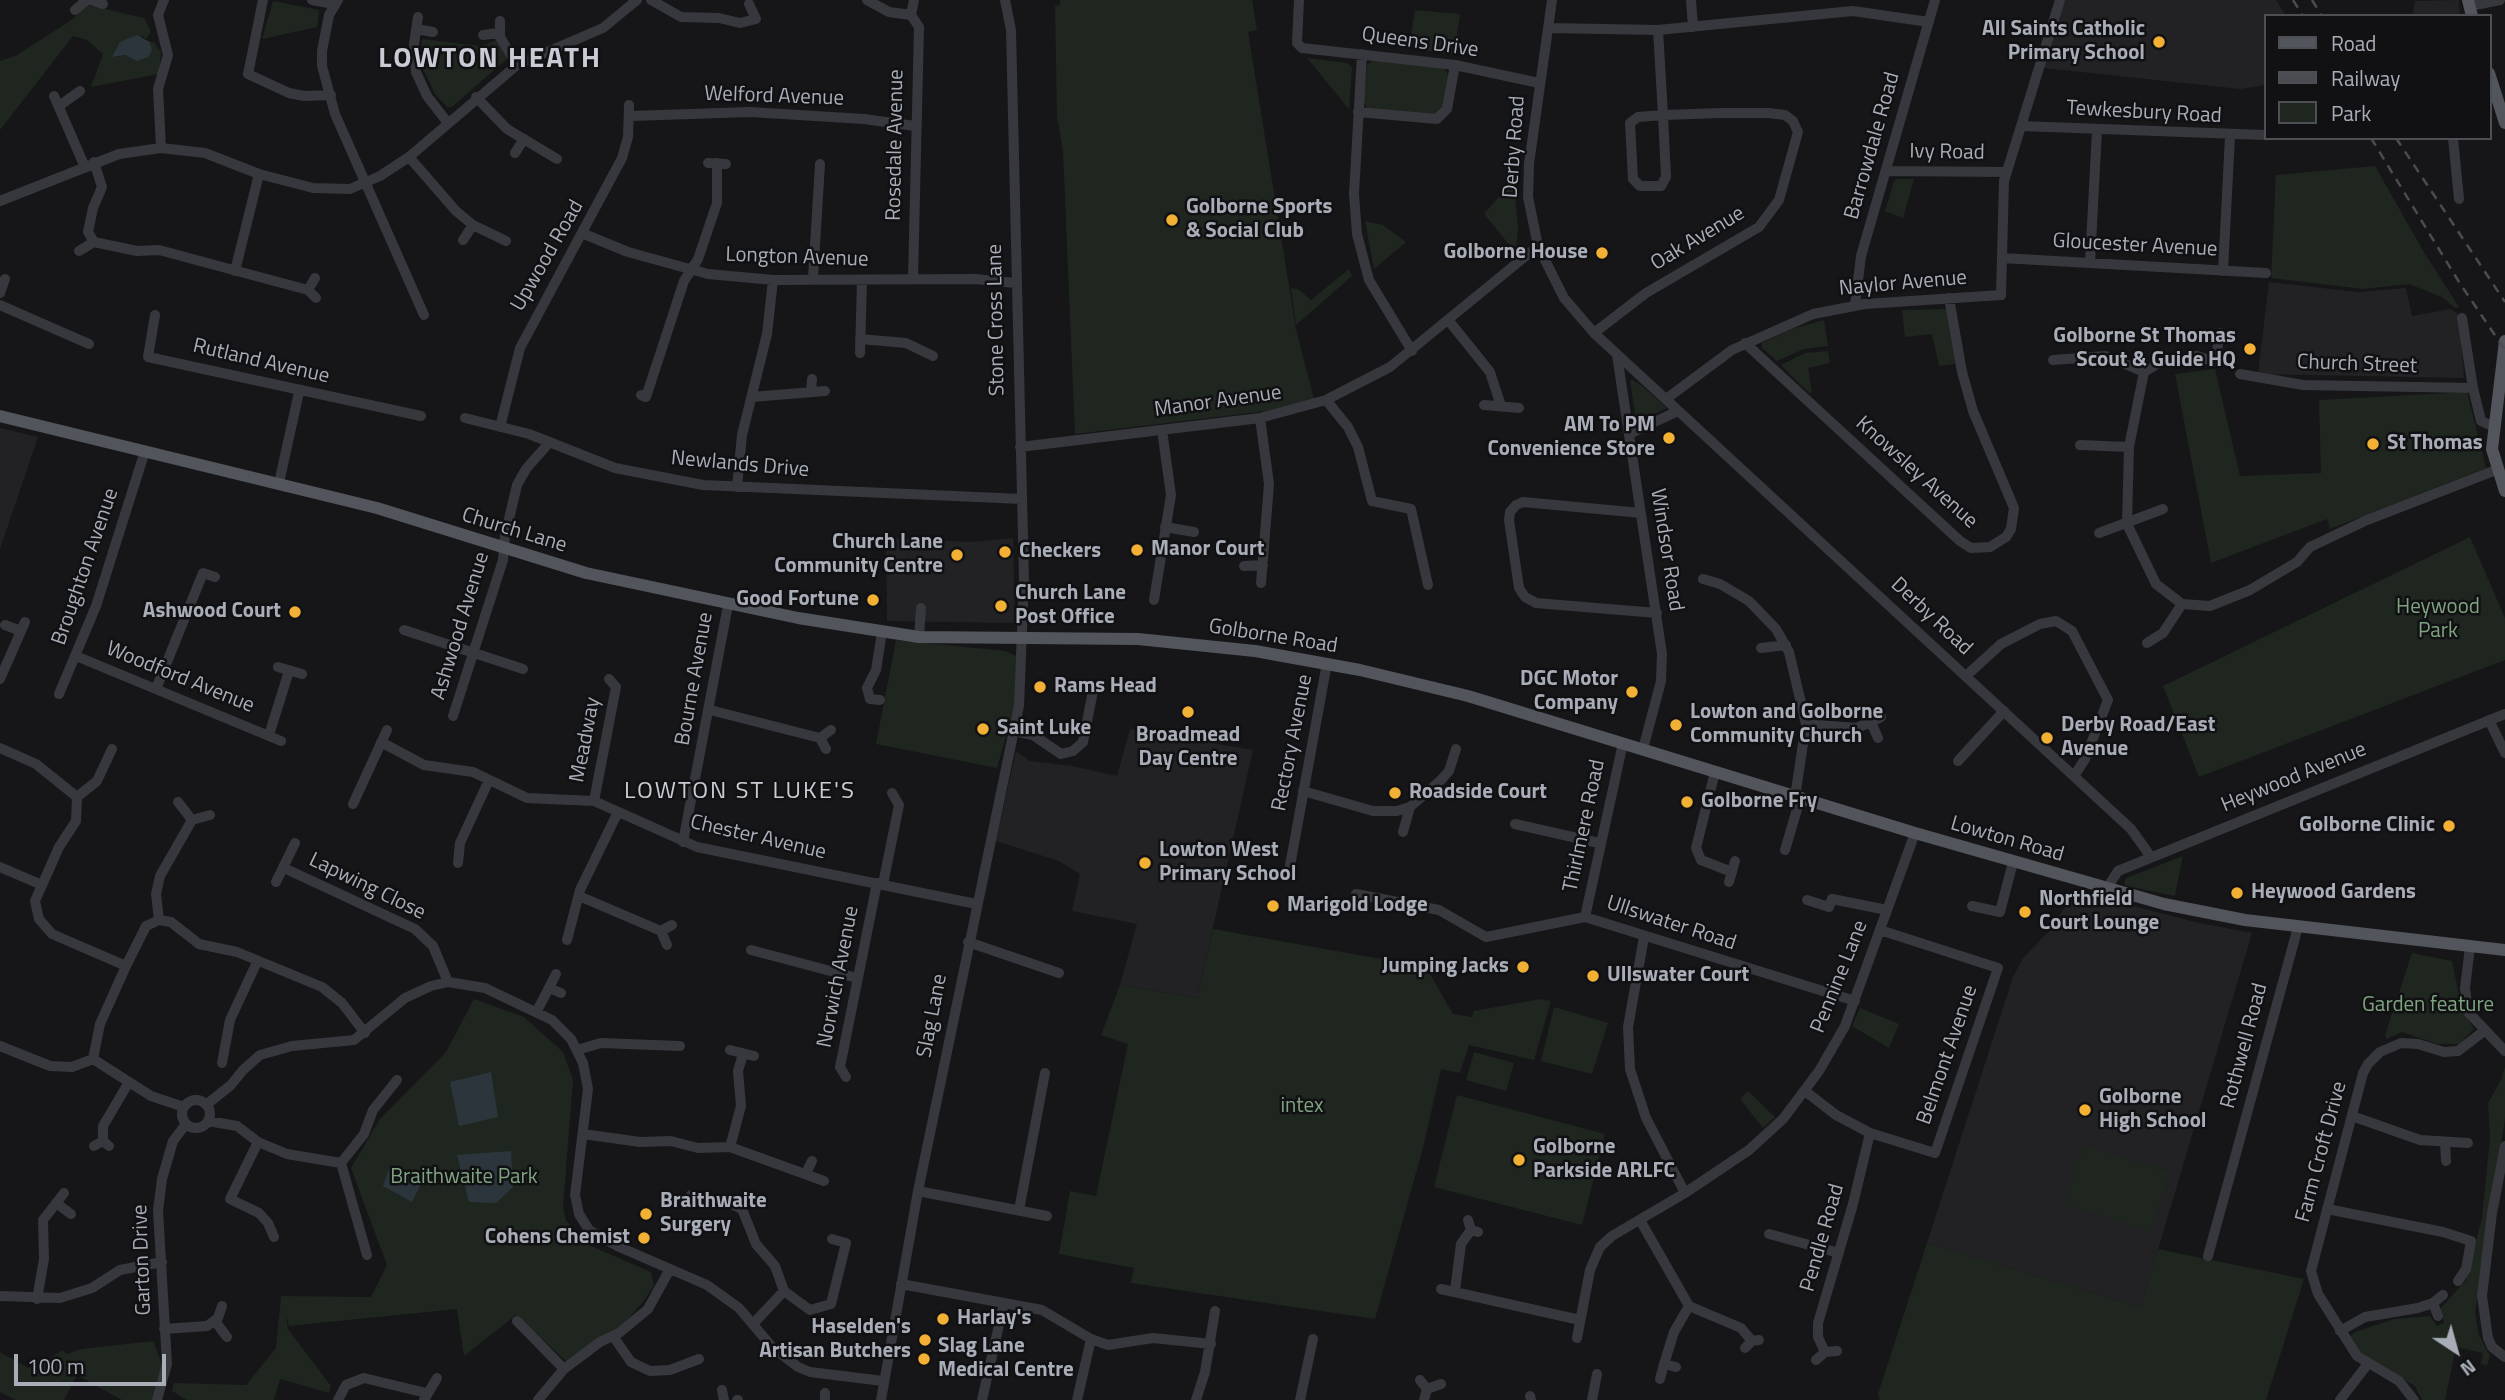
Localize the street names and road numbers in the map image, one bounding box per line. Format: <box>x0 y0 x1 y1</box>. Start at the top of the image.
street label: Queens Drive <box>1360 22 1480 64</box>
street label: Rosedale Avenue <box>882 69 910 221</box>
street label: Barrowdale Road <box>1840 70 1906 222</box>
street label: Welford Avenue <box>704 82 844 112</box>
street label: Derby Road <box>1499 95 1531 199</box>
street label: Tewkesbury Road <box>2066 96 2222 130</box>
street label: Ivy Road <box>1909 140 1985 166</box>
street label: Upwood Road <box>506 196 590 316</box>
street label: Oak Avenue <box>1647 201 1749 277</box>
street label: Gloucester Avenue <box>2052 229 2218 263</box>
street label: Longton Avenue <box>725 243 869 273</box>
street label: Stone Cross Lane <box>983 244 1011 396</box>
street label: Naylor Avenue <box>1838 266 1968 302</box>
street label: Rutland Avenue <box>190 334 332 390</box>
street label: Church Street <box>2297 350 2417 380</box>
street label: Manor Avenue <box>1153 381 1283 423</box>
street label: Knowsley Avenue <box>1850 412 1982 534</box>
street label: Newlands Drive <box>670 446 810 484</box>
street label: Broughton Avenue <box>47 485 125 649</box>
street label: Windsor Road <box>1644 487 1688 613</box>
street label: Church Lane <box>458 503 570 559</box>
street label: Ashwood Avenue <box>427 549 495 703</box>
street label: Derby Road <box>1885 573 1977 661</box>
street label: Bourne Avenue <box>671 611 719 747</box>
street label: Golborne Road <box>1207 614 1339 660</box>
street label: Woodford Avenue <box>102 637 258 719</box>
street label: Rectory Avenue <box>1267 673 1319 813</box>
street label: Meadway <box>565 695 607 785</box>
street label: Heywood Avenue <box>2218 737 2370 819</box>
street label: Thirlmere Road <box>1559 757 1611 895</box>
street label: Chester Avenue <box>688 810 828 866</box>
street label: Lowton Road <box>1947 812 2067 868</box>
street label: Lapwing Close <box>305 848 429 926</box>
street label: Ullswater Road <box>1603 891 1739 957</box>
street label: Norwich Avenue <box>813 904 865 1050</box>
street label: Pennine Lane <box>1806 917 1874 1037</box>
street label: Slag Lane <box>913 972 953 1060</box>
street label: Rothwell Road <box>2216 981 2274 1111</box>
street label: Belmont Avenue <box>1912 982 1984 1128</box>
street label: Farm Croft Drive <box>2291 1079 2353 1225</box>
street label: Pendle Road <box>1796 1181 1850 1295</box>
street label: Garton Drive <box>128 1204 158 1316</box>

